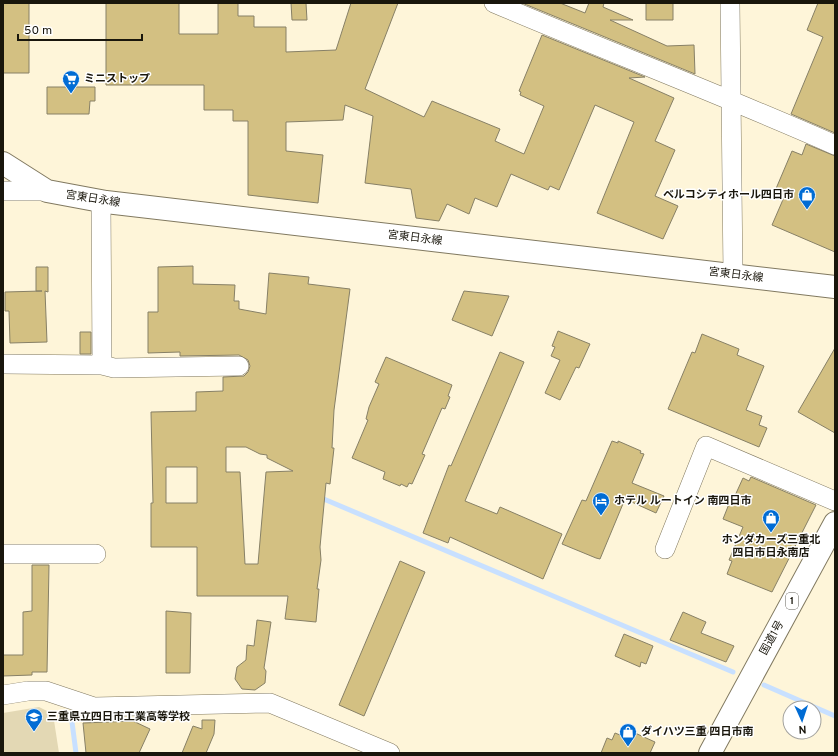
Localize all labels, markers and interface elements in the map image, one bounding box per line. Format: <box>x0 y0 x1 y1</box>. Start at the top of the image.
scale bar <box>18 16 142 42</box>
text: 50 m <box>24 23 52 39</box>
supermarket icon: ミニストップ <box>61 69 81 94</box>
place label: ミニストップ <box>84 72 150 86</box>
shop icon: ベルコシティホール四日市 <box>797 185 817 210</box>
street label: 宮東日永線 <box>65 188 121 210</box>
place label: ベルコシティホール四日市 <box>663 188 794 202</box>
street label: 宮東日永線 <box>387 228 443 248</box>
street label: 宮東日永線 <box>708 265 764 285</box>
hotel icon: ホテル ルートイン 南四日市 <box>591 491 611 516</box>
place label: ホテル ルートイン 南四日市 <box>614 494 752 508</box>
shop icon: ホンダカーズ三重北 四日市日永南店 <box>761 508 781 533</box>
place label: ホンダカーズ三重北 四日市日永南店 <box>722 533 820 560</box>
road number: 1 <box>786 593 798 609</box>
street label: 国道1号 <box>757 618 787 658</box>
north arrow <box>782 700 822 740</box>
school or university icon: 三重県立四日市工業高等学校 <box>24 707 44 732</box>
place label: 三重県立四日市工業高等学校 <box>47 710 190 724</box>
shop icon: ダイハツ三重 四日市南 <box>618 722 638 747</box>
text: N <box>798 722 807 736</box>
place label: ダイハツ三重 四日市南 <box>641 725 754 739</box>

